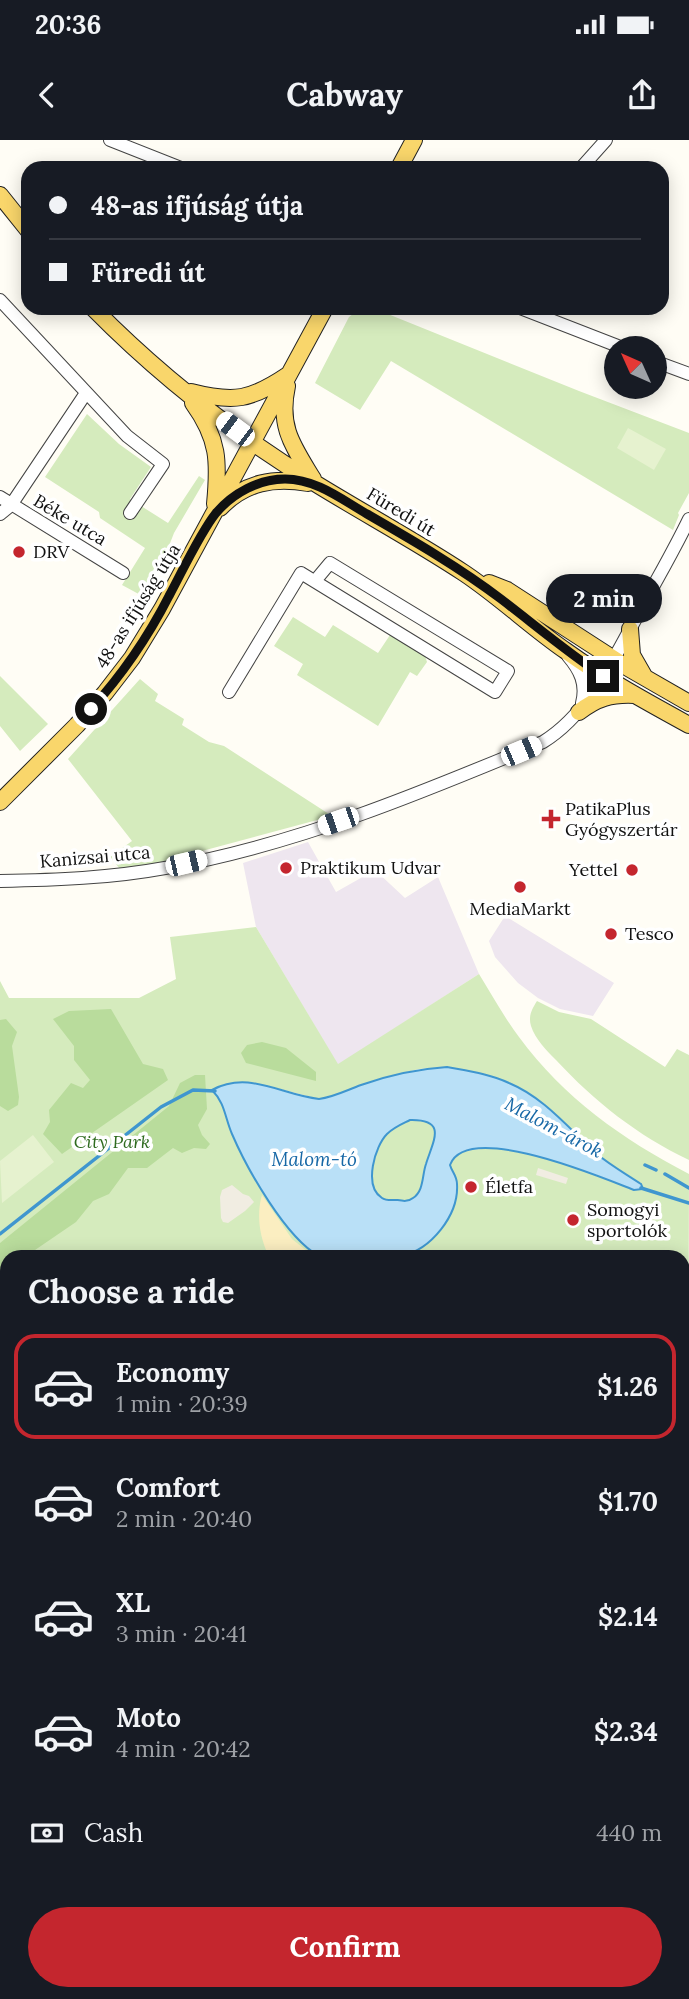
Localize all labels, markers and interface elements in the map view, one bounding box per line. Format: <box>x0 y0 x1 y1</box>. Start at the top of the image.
text: 20:36 <box>35 8 101 41</box>
text: Cabway <box>286 74 403 115</box>
icon: back <box>28 76 66 114</box>
icon: share <box>623 76 661 114</box>
text: 48-as ifjúság útja <box>91 189 303 222</box>
text: Füredi út <box>91 256 205 289</box>
north arrow <box>604 336 667 399</box>
map controls <box>604 336 667 399</box>
car <box>212 408 259 450</box>
street label: Füredi út <box>363 482 440 541</box>
street label: Béke utca <box>29 489 111 550</box>
street label: 48-as ifjúság útja <box>90 539 185 672</box>
place label: DRV <box>33 540 70 563</box>
marker: DRV <box>11 544 27 560</box>
callout: 2 min <box>545 574 661 624</box>
text: 2 min <box>573 584 635 613</box>
route end <box>587 660 619 692</box>
route start <box>75 693 107 725</box>
car <box>498 733 545 769</box>
place label: PatikaPlus Gyógyszertár <box>565 797 678 841</box>
car <box>315 804 362 838</box>
marker: PatikaPlus Gyógyszertár <box>543 811 559 827</box>
street label: Kanizsai utca <box>39 840 151 873</box>
car <box>164 848 209 878</box>
place label: Praktikum Udvar <box>300 856 441 879</box>
place label: Yettel <box>568 858 618 881</box>
marker: Praktikum Udvar <box>278 860 294 876</box>
marker: Yettel <box>624 862 640 878</box>
marker: MediaMarkt <box>512 879 528 895</box>
place label: MediaMarkt <box>469 897 571 920</box>
place label: Tesco <box>625 922 674 945</box>
marker: Tesco <box>603 926 619 942</box>
water label: Malom-árok <box>501 1091 607 1163</box>
park label: City Park <box>74 1130 150 1153</box>
water label: Malom-tó <box>271 1147 357 1171</box>
place label: Életfa <box>485 1175 533 1198</box>
marker: Életfa <box>463 1179 479 1195</box>
place label: Somogyi sportolók <box>587 1198 667 1242</box>
marker: Somogyi sportolók <box>565 1212 581 1228</box>
text: Choose a ride <box>28 1271 235 1312</box>
icon: car <box>32 1355 95 1418</box>
text: Economy <box>116 1356 229 1389</box>
text: $1.26 <box>597 1370 658 1403</box>
text: 1 min · 20:39 <box>116 1389 248 1418</box>
icon: car <box>32 1470 95 1533</box>
text: Comfort <box>116 1471 220 1504</box>
text: $1.70 <box>598 1485 658 1518</box>
text: 2 min · 20:40 <box>116 1504 252 1533</box>
icon: car <box>32 1585 95 1648</box>
text: XL <box>116 1586 150 1619</box>
text: $2.14 <box>598 1600 658 1633</box>
text: 3 min · 20:41 <box>116 1619 247 1648</box>
icon: car <box>32 1700 95 1763</box>
text: Moto <box>116 1701 181 1734</box>
text: $2.34 <box>594 1715 658 1748</box>
text: 4 min · 20:42 <box>116 1734 251 1763</box>
icon: cash <box>28 1814 66 1852</box>
text: Cash <box>84 1816 143 1849</box>
text: 440 m <box>596 1818 662 1847</box>
button: Confirm <box>28 1907 662 1987</box>

